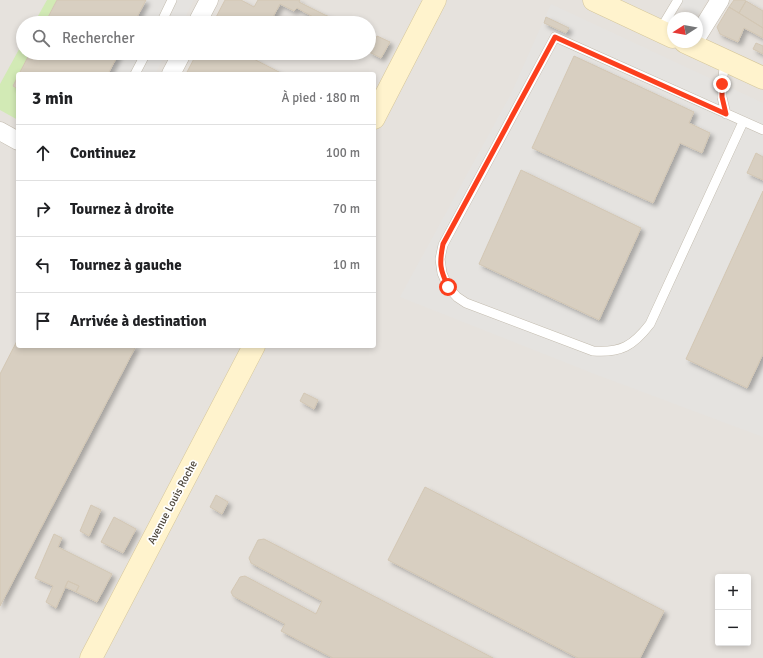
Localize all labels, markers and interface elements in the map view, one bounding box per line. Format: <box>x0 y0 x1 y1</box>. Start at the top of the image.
north arrow <box>667 12 703 48</box>
search box <box>16 16 376 60</box>
icon: search <box>30 27 52 49</box>
text: Rechercher <box>62 29 135 47</box>
route end <box>713 75 731 93</box>
text: 3 min <box>32 88 73 109</box>
text: À pied · 180 m <box>281 90 360 106</box>
icon: ahead <box>32 142 54 164</box>
text: Continuez <box>70 144 136 162</box>
text: 100 m <box>326 145 360 161</box>
icon: right <box>32 198 54 220</box>
text: Tournez à droite <box>70 200 174 218</box>
text: 70 m <box>333 201 360 217</box>
icon: left <box>32 254 54 276</box>
text: Tournez à gauche <box>70 256 182 274</box>
text: 10 m <box>333 257 360 273</box>
route start <box>439 278 457 296</box>
icon: arrive <box>32 310 54 332</box>
text: Arrivée à destination <box>70 312 207 330</box>
street label: Avenue Louis Roche <box>145 458 200 546</box>
map controls <box>715 574 751 646</box>
button: + <box>715 574 751 610</box>
button: − <box>715 610 751 646</box>

